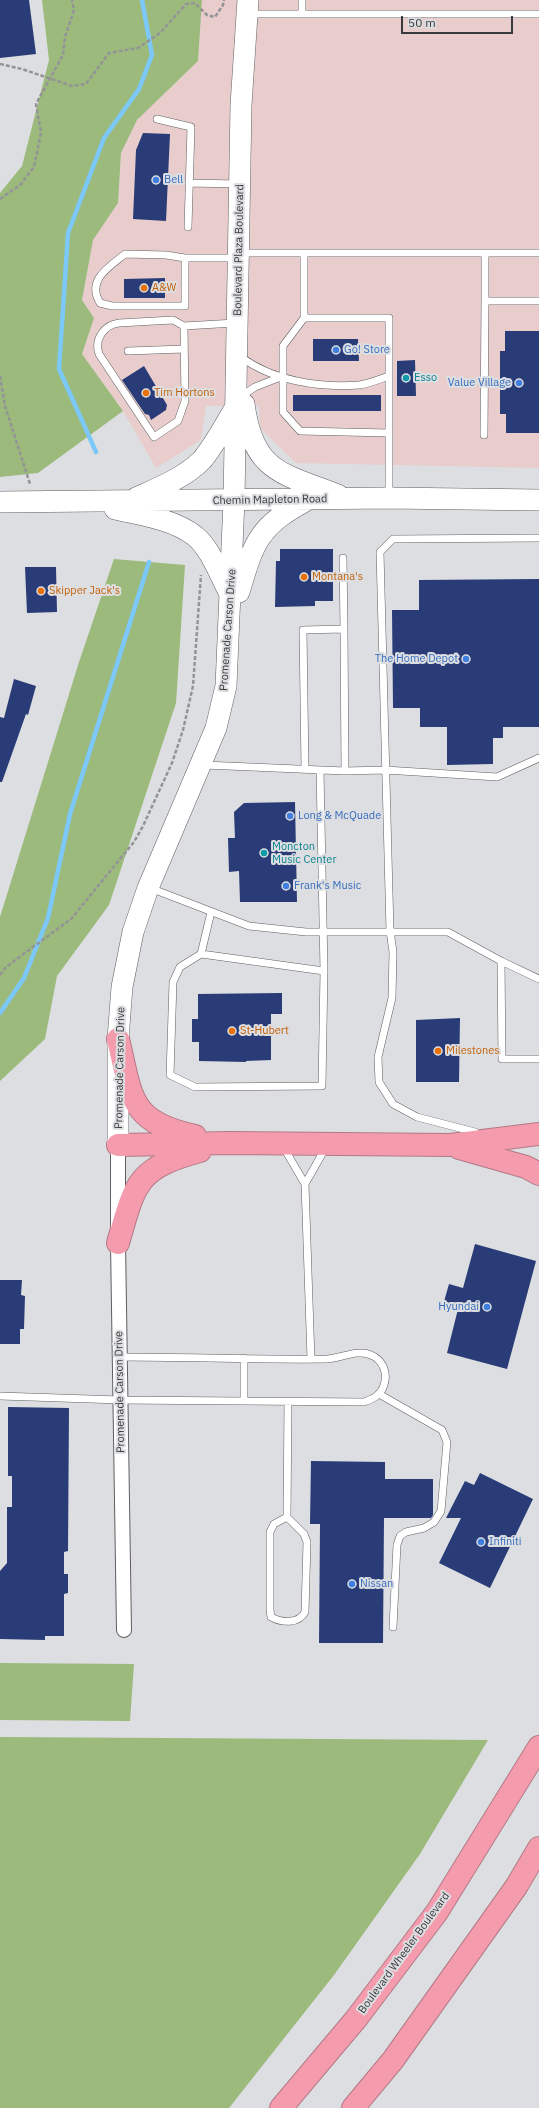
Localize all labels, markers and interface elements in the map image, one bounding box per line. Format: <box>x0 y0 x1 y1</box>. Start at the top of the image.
scale bar <box>403 8 515 34</box>
text: 50 m <box>408 15 436 30</box>
place label: Bell <box>164 173 183 187</box>
marker: Bell <box>151 175 161 185</box>
street label: Boulevard Plaza Boulevard <box>231 184 247 316</box>
place label: A&W <box>152 281 176 295</box>
marker: A&W <box>139 283 149 293</box>
place label: Go! Store <box>344 343 390 357</box>
marker: Go! Store <box>331 345 341 355</box>
place label: Esso <box>414 371 437 385</box>
marker: Esso <box>401 373 411 383</box>
place label: Value Village <box>448 376 511 390</box>
marker: Value Village <box>514 378 524 388</box>
place label: Tim Hortons <box>154 386 215 400</box>
marker: Tim Hortons <box>141 388 151 398</box>
street label: Chemin Mapleton Road <box>213 492 327 508</box>
street label: Promenade Carson Drive <box>217 569 239 691</box>
place label: Montana's <box>312 570 363 584</box>
marker: Montana's <box>299 572 309 582</box>
place label: Skipper Jack's <box>49 584 120 598</box>
marker: Skipper Jack's <box>36 586 46 596</box>
place label: The Home Depot <box>375 652 458 666</box>
marker: The Home Depot <box>461 654 471 664</box>
place label: Long & McQuade <box>298 809 381 823</box>
marker: Long & McQuade <box>285 811 295 821</box>
place label: Moncton Music Center <box>272 840 336 866</box>
marker: Moncton Music Center <box>259 848 269 858</box>
place label: Frank's Music <box>294 879 361 893</box>
marker: Frank's Music <box>281 881 291 891</box>
street label: Promenade Carson Drive <box>112 1007 128 1129</box>
place label: St-Hubert <box>240 1024 289 1038</box>
marker: St-Hubert <box>227 1026 237 1036</box>
place label: Milestones <box>446 1044 500 1058</box>
marker: Milestones <box>433 1046 443 1056</box>
place label: Hyundai <box>438 1300 479 1314</box>
marker: Hyundai <box>482 1302 492 1312</box>
street label: Promenade Carson Drive <box>112 1331 128 1453</box>
place label: Infiniti <box>489 1535 521 1549</box>
marker: Infiniti <box>476 1537 486 1547</box>
place label: Nissan <box>360 1577 393 1591</box>
marker: Nissan <box>347 1579 357 1589</box>
street label: Boulevard Wheeler Boulevard <box>356 1890 452 2016</box>

